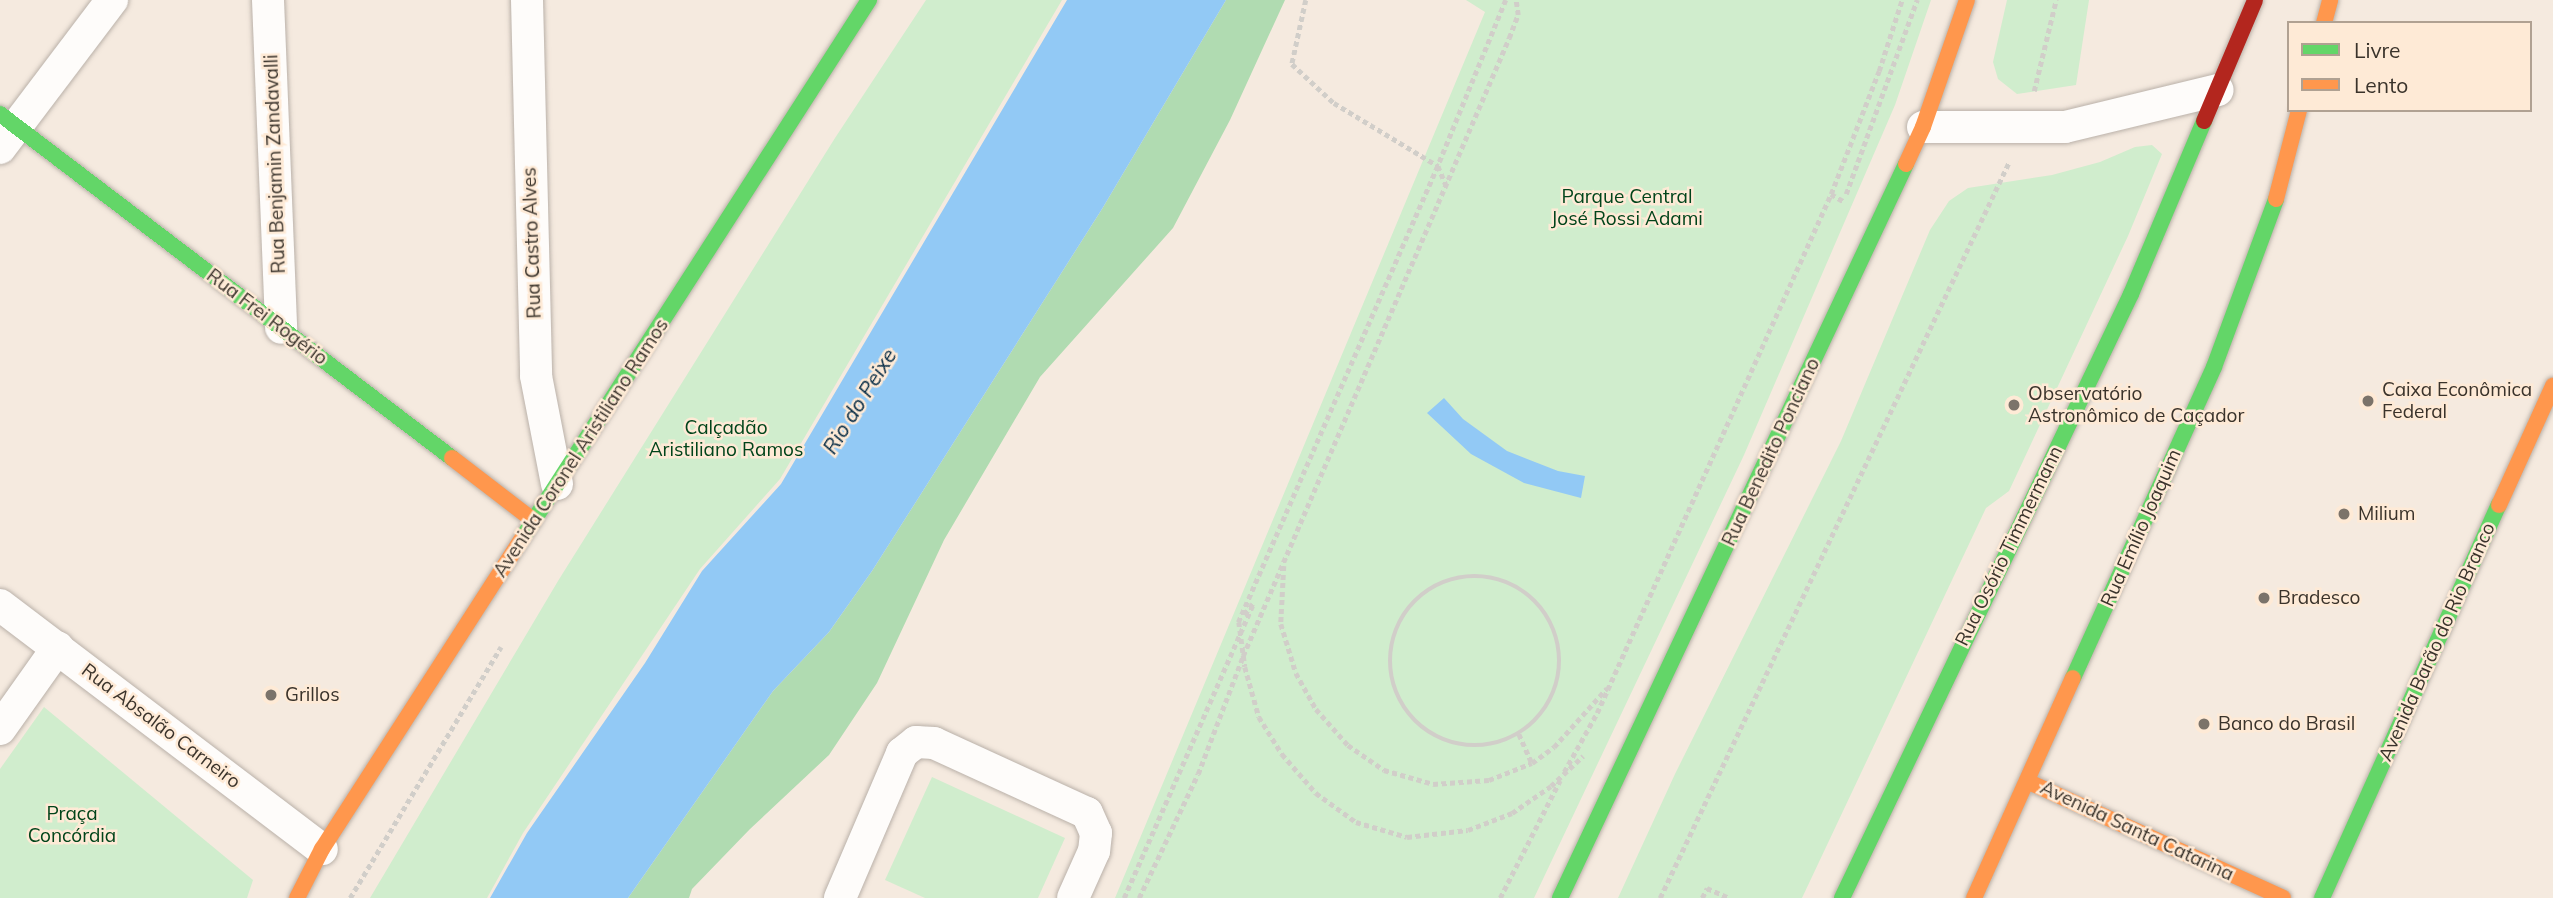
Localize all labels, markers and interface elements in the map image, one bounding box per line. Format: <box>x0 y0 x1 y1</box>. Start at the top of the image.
legend <box>2287 21 2532 112</box>
text: Livre <box>2354 37 2401 63</box>
street label: Rua Benjamin Zandavalli <box>260 54 290 274</box>
text: Lento <box>2354 72 2408 98</box>
street label: Rua Castro Alves <box>518 167 546 319</box>
park label: Parque Central José Rossi Adami <box>1551 186 1703 230</box>
street label: Rua Frei Rogério <box>202 264 332 370</box>
street label: Avenida Coronel Aristiliano Ramos <box>489 314 673 582</box>
water label: Rio do Peixe <box>817 344 901 458</box>
street label: Rua Benedito Ponciano <box>1717 354 1825 550</box>
place label: Caixa Econômica Federal <box>2382 379 2532 423</box>
place label: Observatório Astronômico de Caçador <box>2028 383 2244 427</box>
marker: Caixa Econômica Federal <box>2360 393 2376 409</box>
marker: Observatório Astronômico de Caçador <box>2006 397 2022 413</box>
park label: Calçadão Aristiliano Ramos <box>649 417 803 461</box>
street label: Rua Osório Timmermann <box>1951 442 2067 650</box>
street label: Rua Emílio Joaquim <box>2096 446 2186 610</box>
place label: Milium <box>2358 503 2416 525</box>
marker: Milium <box>2336 506 2352 522</box>
street label: Avenida Barão do Rio Branco <box>2374 519 2500 765</box>
place label: Bradesco <box>2278 587 2360 609</box>
marker: Bradesco <box>2256 590 2272 606</box>
street label: Rua Absalão Carneiro <box>77 659 245 793</box>
place label: Grillos <box>285 684 340 706</box>
marker: Grillos <box>263 687 279 703</box>
place label: Banco do Brasil <box>2218 713 2355 735</box>
marker: Banco do Brasil <box>2196 716 2212 732</box>
street label: Avenida Santa Catarina <box>2037 776 2237 886</box>
park label: Praça Concórdia <box>28 803 116 847</box>

